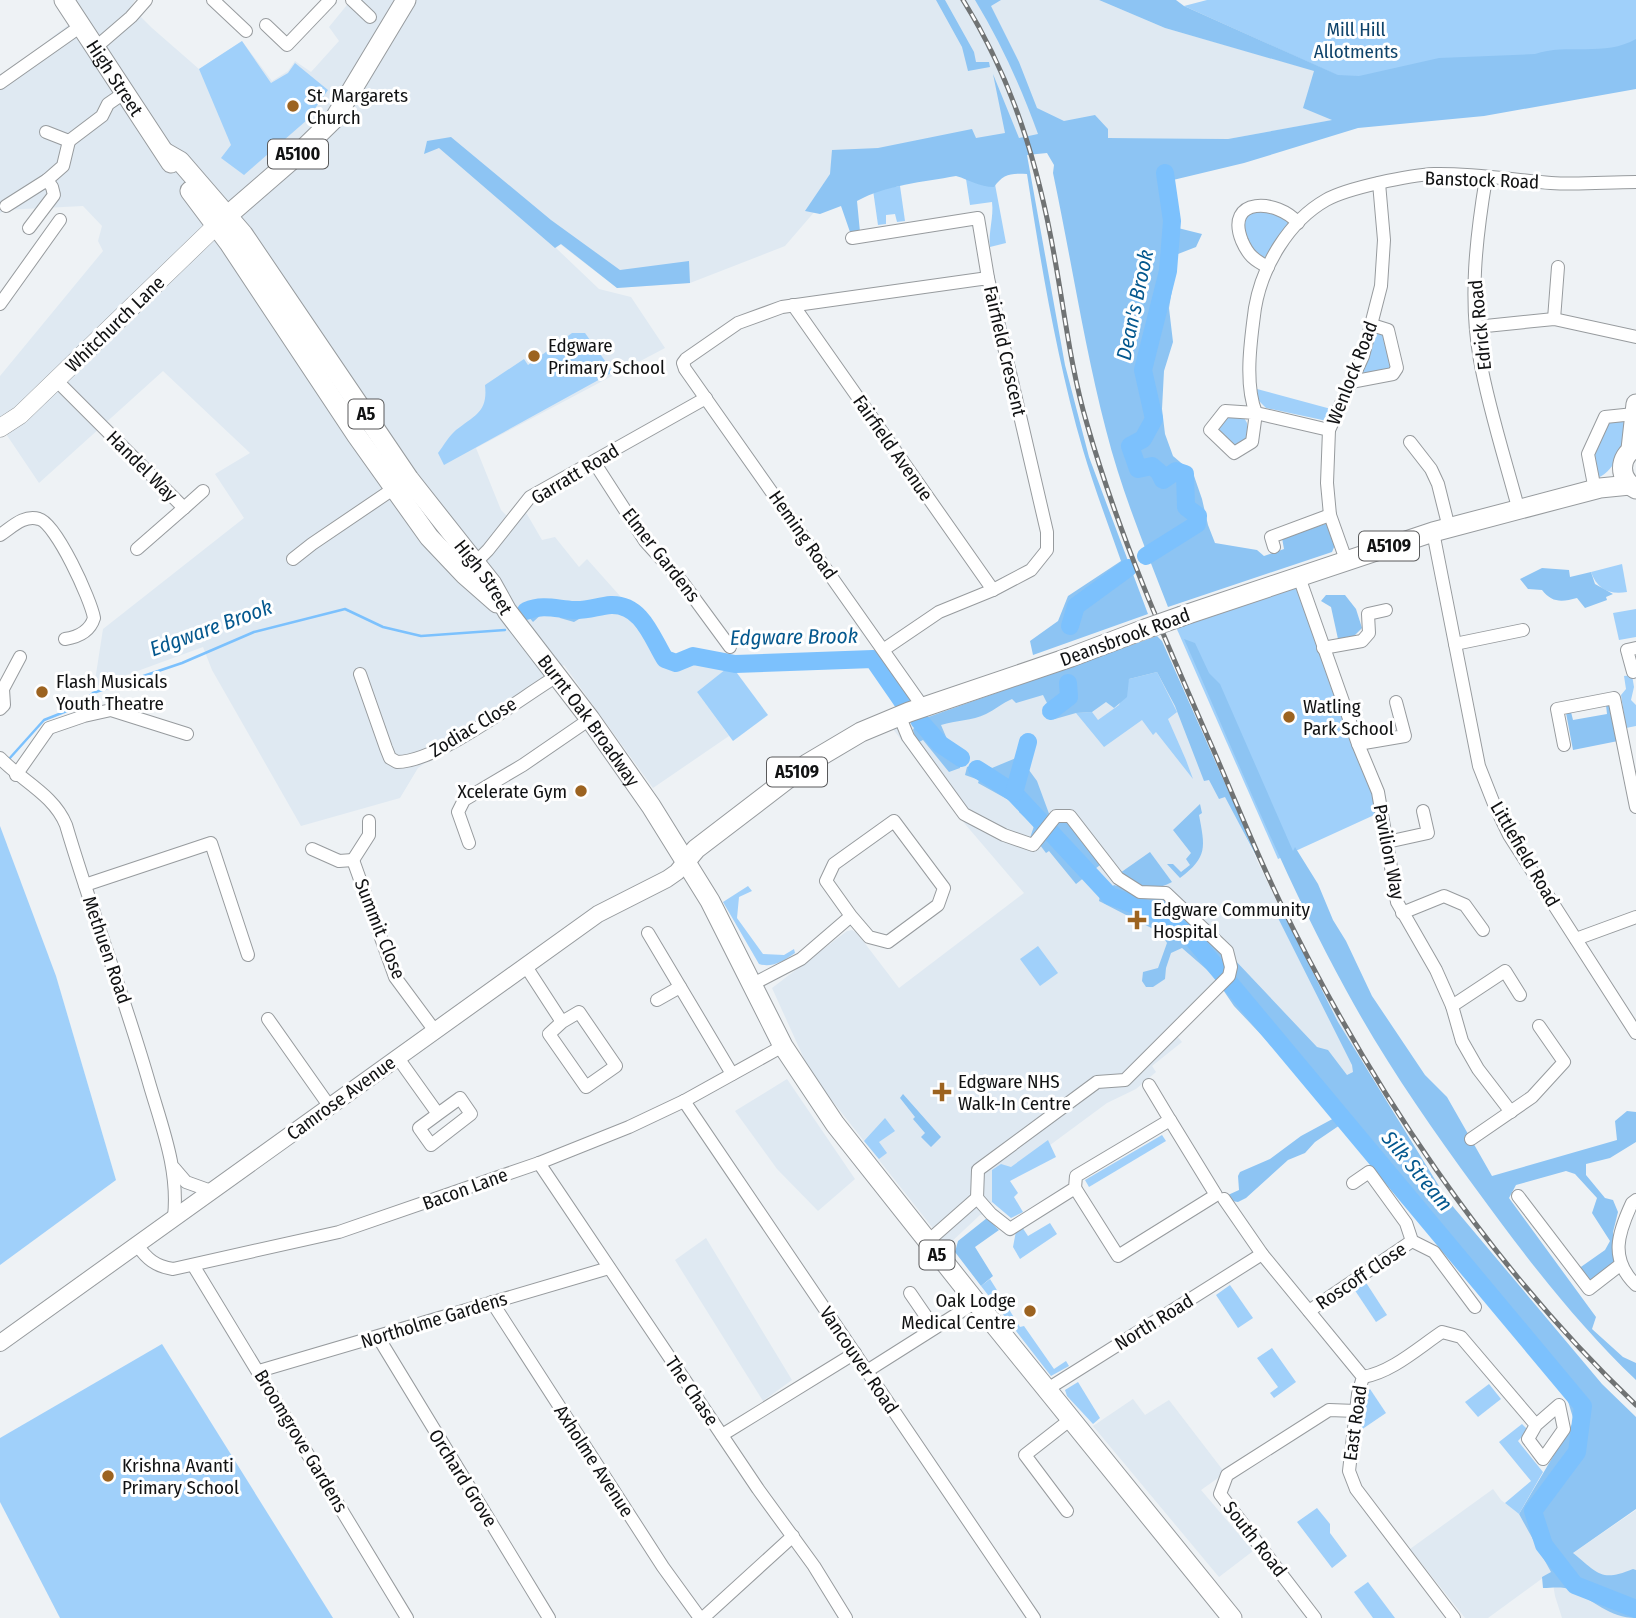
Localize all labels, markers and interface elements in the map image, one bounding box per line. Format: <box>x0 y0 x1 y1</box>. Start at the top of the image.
park label: Mill Hill Allotments <box>1314 18 1398 63</box>
street label: High Street <box>82 35 149 121</box>
place label: St. Margarets Church <box>307 84 408 129</box>
marker: St. Margarets Church <box>285 98 301 114</box>
road number: A5100 <box>268 140 328 168</box>
street label: Banstock Road <box>1424 167 1540 193</box>
water label: Dean's Brook <box>1111 247 1159 363</box>
street label: Whitchurch Lane <box>61 271 169 377</box>
street label: Edrick Road <box>1464 279 1496 371</box>
street label: Fairfield Crescent <box>979 284 1031 419</box>
street label: Wenlock Road <box>1322 318 1382 428</box>
place label: Edgware Primary School <box>548 334 665 379</box>
marker: Edgware Primary School <box>526 348 542 364</box>
street label: Fairfield Avenue <box>848 391 938 505</box>
road number: A5 <box>348 400 384 428</box>
street label: Handel Way <box>102 426 183 507</box>
street label: Garratt Road <box>527 439 623 509</box>
street label: Heming Road <box>764 486 842 584</box>
street label: Elmer Gardens <box>617 503 705 607</box>
road number: A5109 <box>1359 532 1419 560</box>
street label: High Street <box>450 535 518 619</box>
water label: Edgware Brook <box>146 594 276 662</box>
street label: Deansbrook Road <box>1057 603 1193 671</box>
water label: Edgware Brook <box>730 623 858 651</box>
street label: Burnt Oak Broadway <box>533 650 645 791</box>
place label: Flash Musicals Youth Theatre <box>56 670 167 715</box>
marker: Flash Musicals Youth Theatre <box>34 684 50 700</box>
street label: Zodiac Close <box>425 692 521 762</box>
place label: Watling Park School <box>1303 695 1394 740</box>
marker: Watling Park School <box>1281 709 1297 725</box>
road number: A5109 <box>767 758 827 786</box>
place label: Xcelerate Gym <box>457 780 567 803</box>
marker: Xcelerate Gym <box>573 783 589 799</box>
street label: Littlefield Road <box>1486 797 1564 911</box>
street label: Pavilion Way <box>1368 802 1410 902</box>
street label: Summit Close <box>349 876 411 982</box>
street label: Methuen Road <box>78 893 136 1007</box>
place label: Edgware Community Hospital <box>1153 898 1310 943</box>
marker: Edgware Community Hospital <box>1127 910 1147 930</box>
street label: Camrose Avenue <box>282 1051 400 1145</box>
place label: Edgware NHS Walk-In Centre <box>958 1070 1071 1115</box>
marker: Edgware NHS Walk-In Centre <box>932 1082 952 1102</box>
water label: Silk Stream <box>1375 1125 1458 1216</box>
street label: Bacon Lane <box>419 1163 511 1215</box>
street label: Roscoff Close <box>1311 1237 1411 1315</box>
road number: A5 <box>920 1240 954 1270</box>
street label: Northolme Gardens <box>358 1287 510 1353</box>
place label: Oak Lodge Medical Centre <box>901 1289 1016 1334</box>
street label: North Road <box>1110 1289 1198 1355</box>
street label: Vancouver Road <box>815 1302 903 1418</box>
marker: Oak Lodge Medical Centre <box>1022 1303 1038 1319</box>
street label: The Chase <box>660 1352 724 1430</box>
street label: Broomgrove Gardens <box>249 1366 353 1516</box>
street label: East Road <box>1338 1384 1372 1462</box>
street label: Axholme Avenue <box>549 1401 639 1521</box>
street label: Orchard Grove <box>424 1425 502 1531</box>
place label: Krishna Avanti Primary School <box>122 1454 239 1499</box>
marker: Krishna Avanti Primary School <box>100 1468 116 1484</box>
street label: South Road <box>1218 1497 1292 1581</box>

